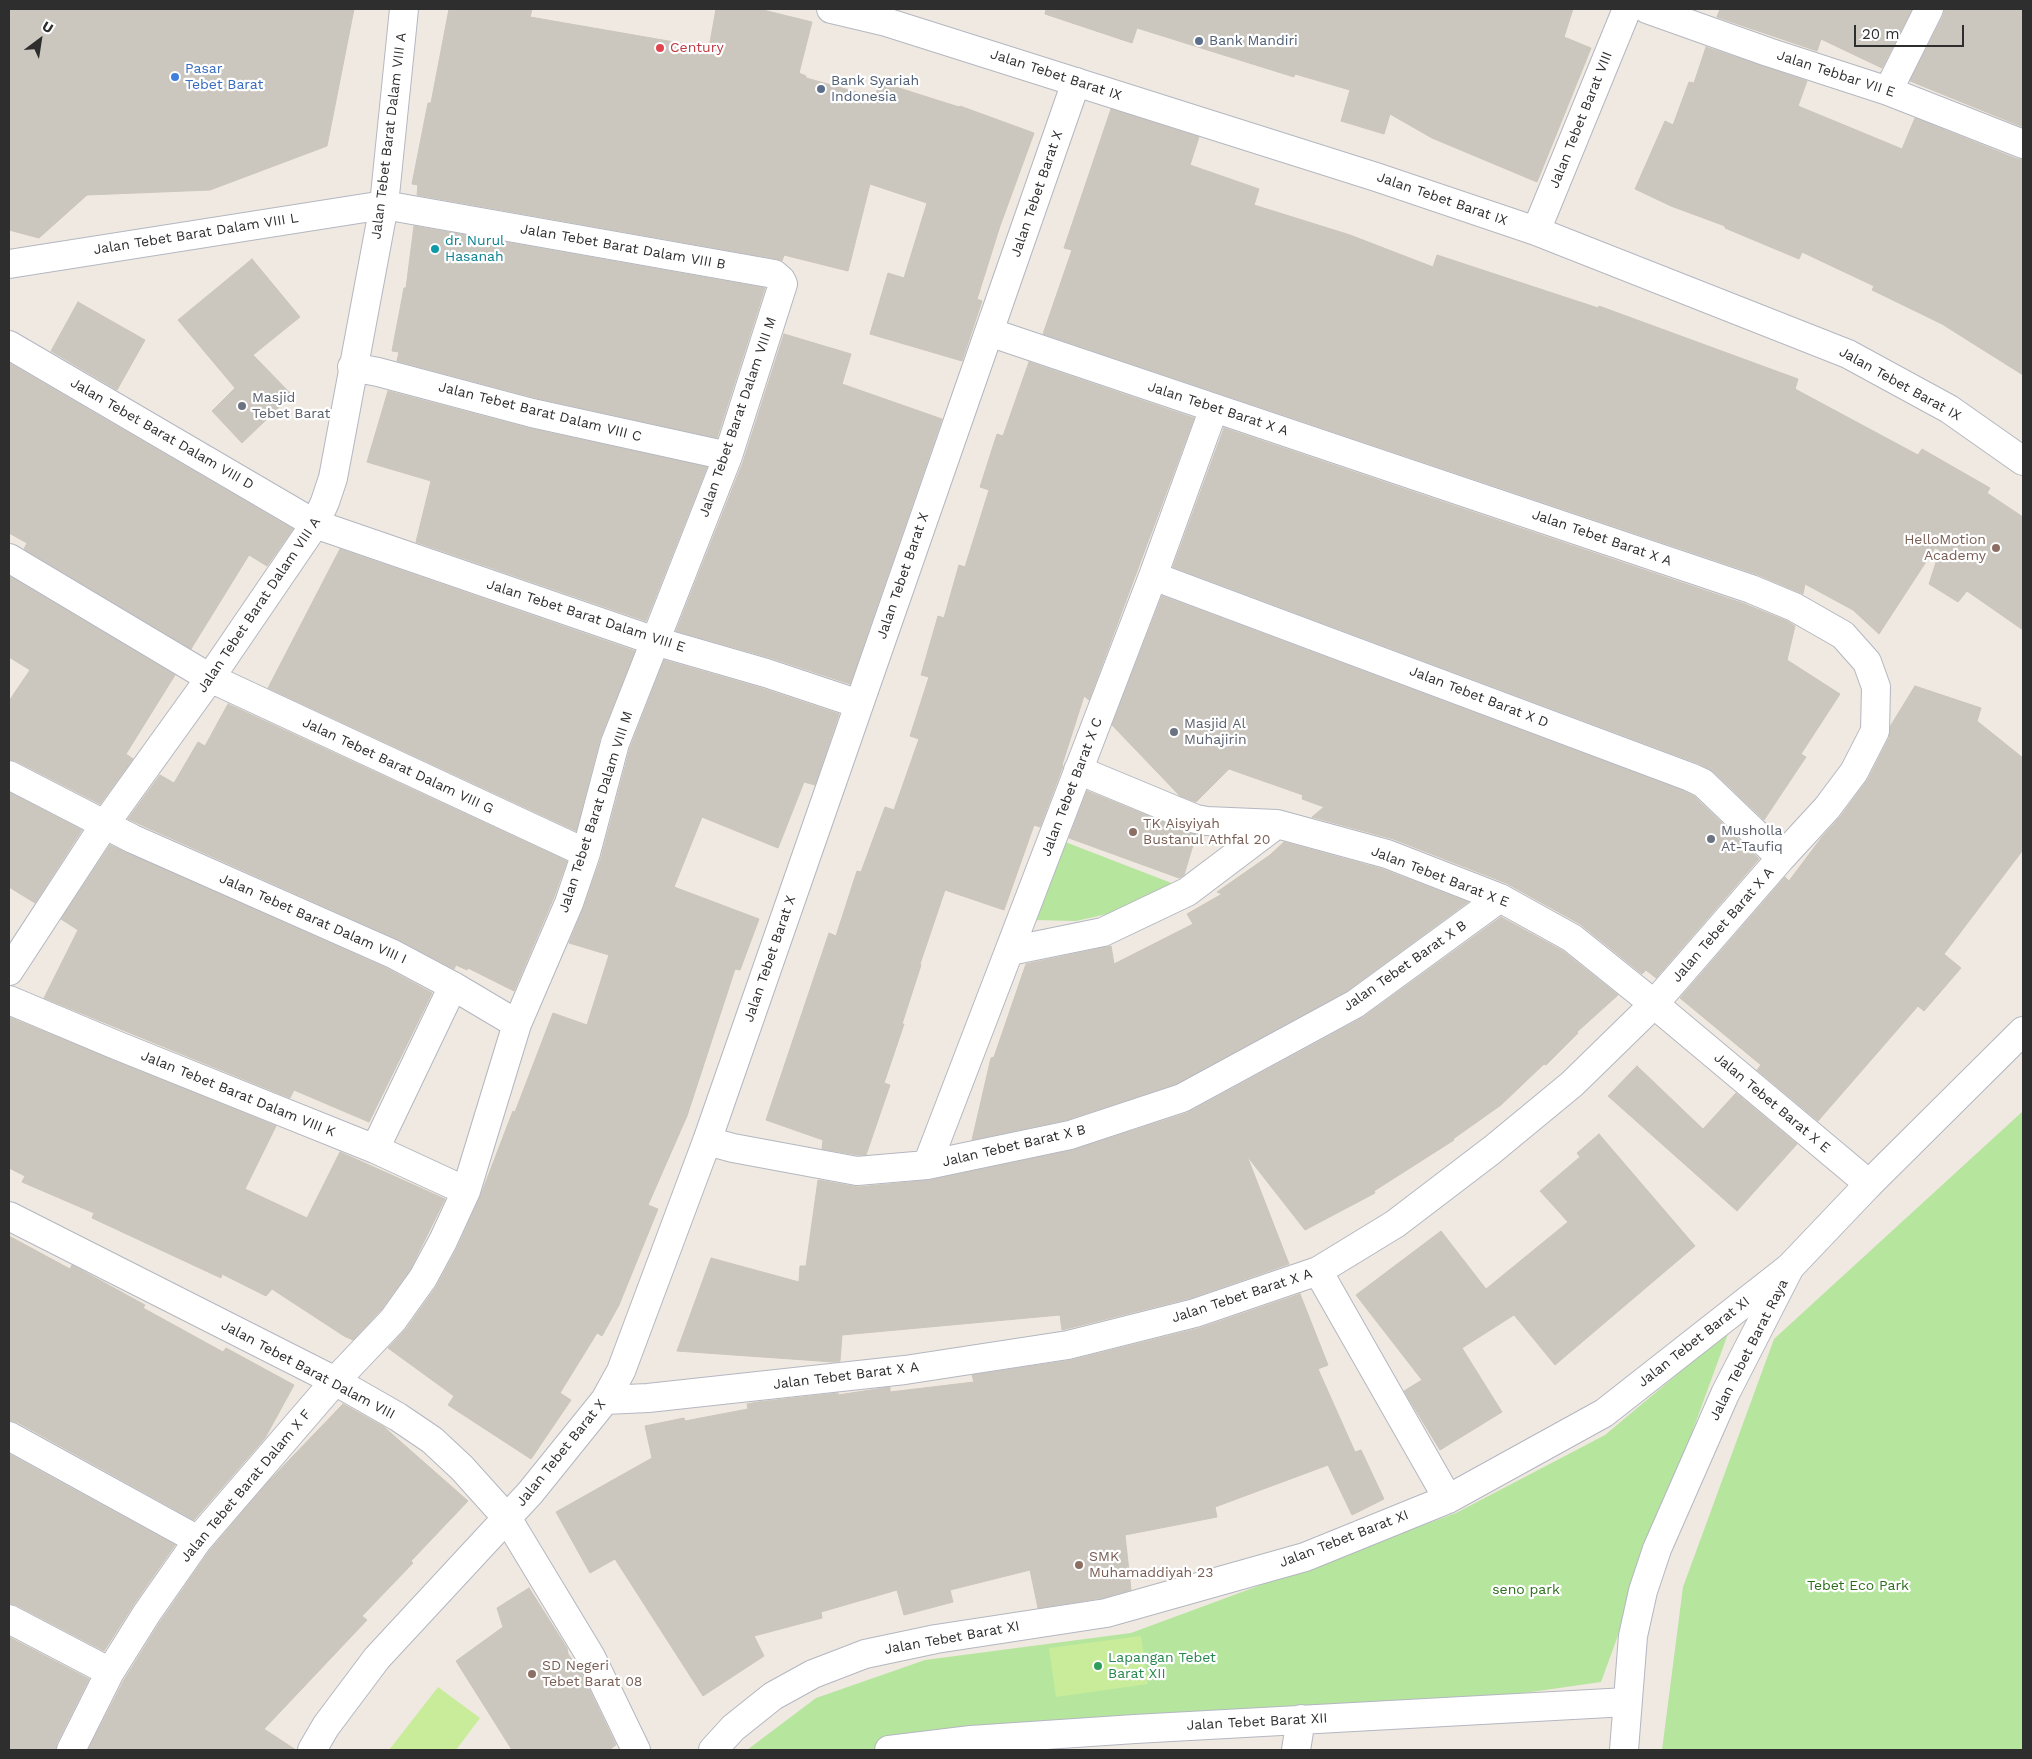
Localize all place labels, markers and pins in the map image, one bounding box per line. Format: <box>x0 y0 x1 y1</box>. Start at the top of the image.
place label: Bank Mandiri <box>1209 33 1298 49</box>
marker: Bank Mandiri <box>1193 35 1205 47</box>
place label: Century <box>670 40 724 56</box>
marker: Century <box>654 42 666 54</box>
place label: Pasar Tebet Barat <box>185 61 263 94</box>
marker: Pasar Tebet Barat <box>169 71 181 83</box>
place label: Bank Syariah Indonesia <box>831 73 919 105</box>
marker: Bank Syariah Indonesia <box>815 83 827 95</box>
place label: dr. Nurul Hasanah <box>445 233 504 266</box>
marker: dr. Nurul Hasanah <box>429 243 441 255</box>
place label: Masjid Tebet Barat <box>252 390 330 422</box>
marker: Masjid Tebet Barat <box>236 400 248 412</box>
place label: HelloMotion Academy <box>1904 532 1986 564</box>
marker: HelloMotion Academy <box>1990 542 2002 554</box>
place label: Masjid Al Muhajirin <box>1184 716 1247 749</box>
marker: Masjid Al Muhajirin <box>1168 726 1180 738</box>
place label: TK Aisyiyah Bustanul Athfal 20 <box>1143 816 1270 849</box>
place label: Musholla At-Taufiq <box>1721 823 1783 856</box>
marker: TK Aisyiyah Bustanul Athfal 20 <box>1127 826 1139 838</box>
marker: Musholla At-Taufiq <box>1705 833 1717 845</box>
place label: SMK Muhamaddiyah 23 <box>1089 1549 1213 1581</box>
marker: SMK Muhamaddiyah 23 <box>1073 1559 1085 1571</box>
place label: Lapangan Tebet Barat XII <box>1108 1650 1216 1682</box>
place label: SD Negeri Tebet Barat 08 <box>542 1658 642 1690</box>
marker: Lapangan Tebet Barat XII <box>1092 1660 1104 1672</box>
marker: SD Negeri Tebet Barat 08 <box>526 1668 538 1680</box>

